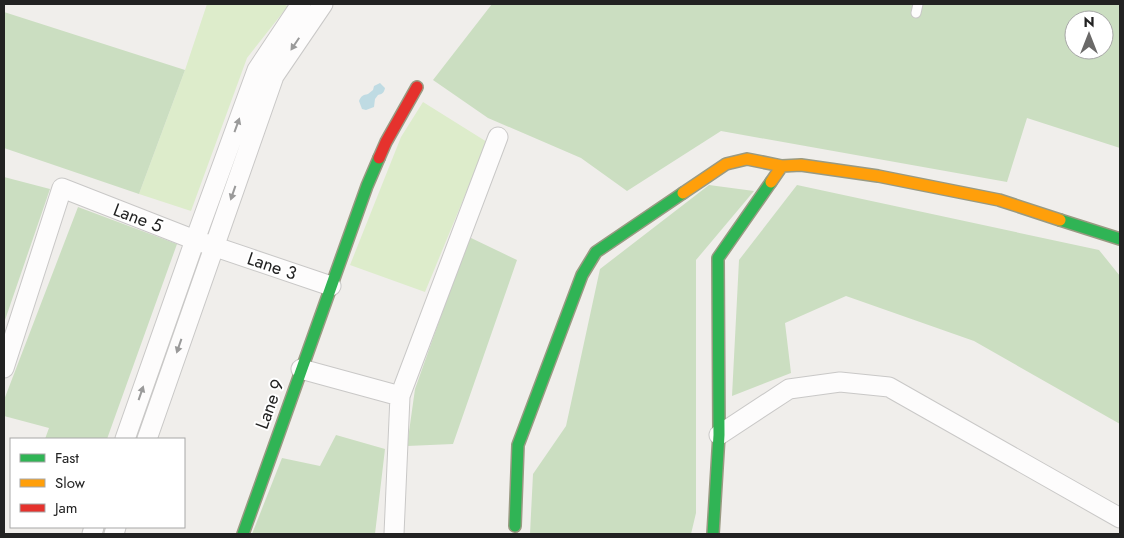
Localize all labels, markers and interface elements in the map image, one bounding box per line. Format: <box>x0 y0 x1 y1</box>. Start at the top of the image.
north arrow <box>1064 10 1114 60</box>
text: N <box>1083 12 1095 32</box>
one-way arrow <box>290 37 300 51</box>
one-way arrow <box>233 117 241 132</box>
one-way arrow <box>229 186 237 201</box>
street label: Lane 5 <box>110 197 166 239</box>
street label: Lane 3 <box>244 245 300 287</box>
one-way arrow <box>175 339 183 354</box>
street label: Lane 9 <box>249 375 291 433</box>
one-way arrow <box>137 385 145 400</box>
legend <box>10 438 185 528</box>
text: Fast <box>55 447 79 469</box>
text: Slow <box>55 472 86 494</box>
text: Jam <box>53 497 78 519</box>

